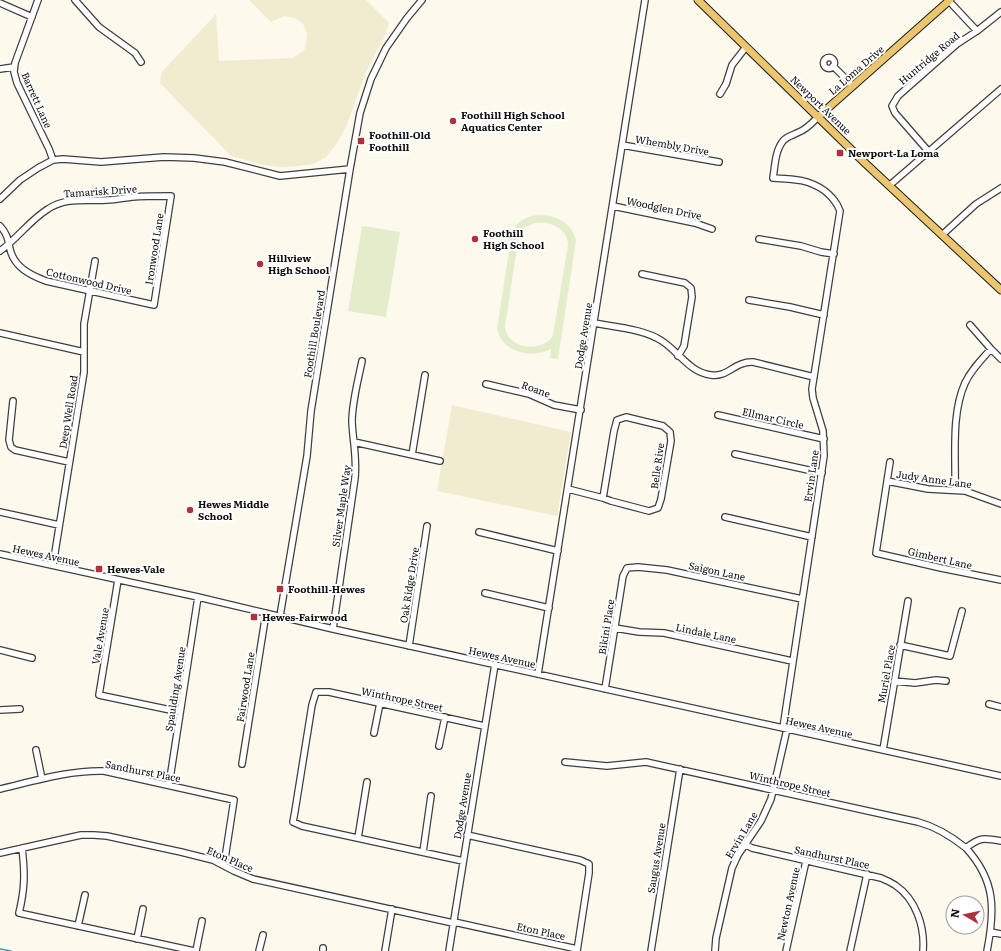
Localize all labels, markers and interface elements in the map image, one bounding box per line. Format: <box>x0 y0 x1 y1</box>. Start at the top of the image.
street label: Huntridge Road <box>895 28 962 88</box>
street label: La Loma Drive <box>825 41 887 98</box>
street label: Barrett Lane <box>18 69 56 130</box>
street label: Newport Avenue <box>788 72 855 138</box>
place label: Foothill High School Aquatics Center <box>461 107 565 134</box>
marker: Foothill High School Aquatics Center <box>448 116 458 126</box>
place label: Foothill-Old Foothill <box>369 127 431 154</box>
street label: Whembly Drive <box>634 131 710 158</box>
marker: Foothill-Old Foothill <box>356 136 366 146</box>
place label: Newport-La Loma <box>848 145 939 160</box>
marker: Newport-La Loma <box>835 148 845 158</box>
street label: Tamarisk Drive <box>63 180 137 201</box>
street label: Woodglen Drive <box>625 192 703 223</box>
street label: Ironwood Lane <box>140 212 167 286</box>
place label: Foothill High School <box>483 225 545 252</box>
marker: Foothill High School <box>470 234 480 244</box>
place label: Hillview High School <box>268 250 330 277</box>
marker: Hillview High School <box>255 259 265 269</box>
street label: Cottonwood Drive <box>45 263 133 298</box>
street label: Foothill Boulevard <box>299 289 328 379</box>
street label: Dodge Avenue <box>570 302 595 370</box>
street label: Deep Well Road <box>54 374 81 450</box>
street label: Roane <box>520 376 553 401</box>
street label: Ellmar Circle <box>741 403 805 432</box>
street label: Belle Rive <box>646 442 667 490</box>
street label: Ervin Lane <box>799 449 822 503</box>
street label: Silver Maple Way <box>327 464 354 548</box>
street label: Judy Anne Lane <box>895 466 973 491</box>
place label: Hewes Middle School <box>198 496 269 523</box>
marker: Hewes Middle School <box>185 505 195 515</box>
street label: Hewes Avenue <box>11 540 81 569</box>
street label: Gimbert Lane <box>906 543 974 572</box>
street label: Oak Ridge Drive <box>395 546 422 624</box>
street label: Saigon Lane <box>687 557 747 584</box>
place label: Hewes-Vale <box>107 561 165 576</box>
marker: Hewes-Vale <box>94 564 104 574</box>
place label: Foothill-Hewes <box>288 581 365 596</box>
marker: Foothill-Hewes <box>275 584 285 594</box>
street label: Bikini Place <box>594 598 617 656</box>
street label: Vale Avenue <box>87 606 112 666</box>
place label: Hewes-Fairwood <box>262 609 348 624</box>
marker: Hewes-Fairwood <box>249 612 259 622</box>
street label: Lindale Lane <box>674 619 738 646</box>
street label: Hewes Avenue <box>467 642 537 671</box>
street label: Muriel Place <box>873 643 898 704</box>
street label: Spaulding Avenue <box>160 645 189 732</box>
street label: Fairwood Lane <box>232 651 257 723</box>
street label: Winthrope Street <box>360 683 444 715</box>
street label: Hewes Avenue <box>784 712 854 741</box>
street label: Sandhurst Place <box>104 756 182 785</box>
street label: Winthrope Street <box>748 767 832 800</box>
street label: Dodge Avenue <box>449 772 474 840</box>
street label: Ervin Lane <box>721 808 760 861</box>
street label: Saugus Avenue <box>643 822 668 894</box>
street label: Sandhurst Place <box>793 841 871 872</box>
street label: Eton Place <box>205 842 256 875</box>
street label: Newton Avenue <box>772 866 803 942</box>
north arrow <box>945 895 985 935</box>
text: N <box>946 907 963 919</box>
street label: Eton Place <box>515 918 567 943</box>

